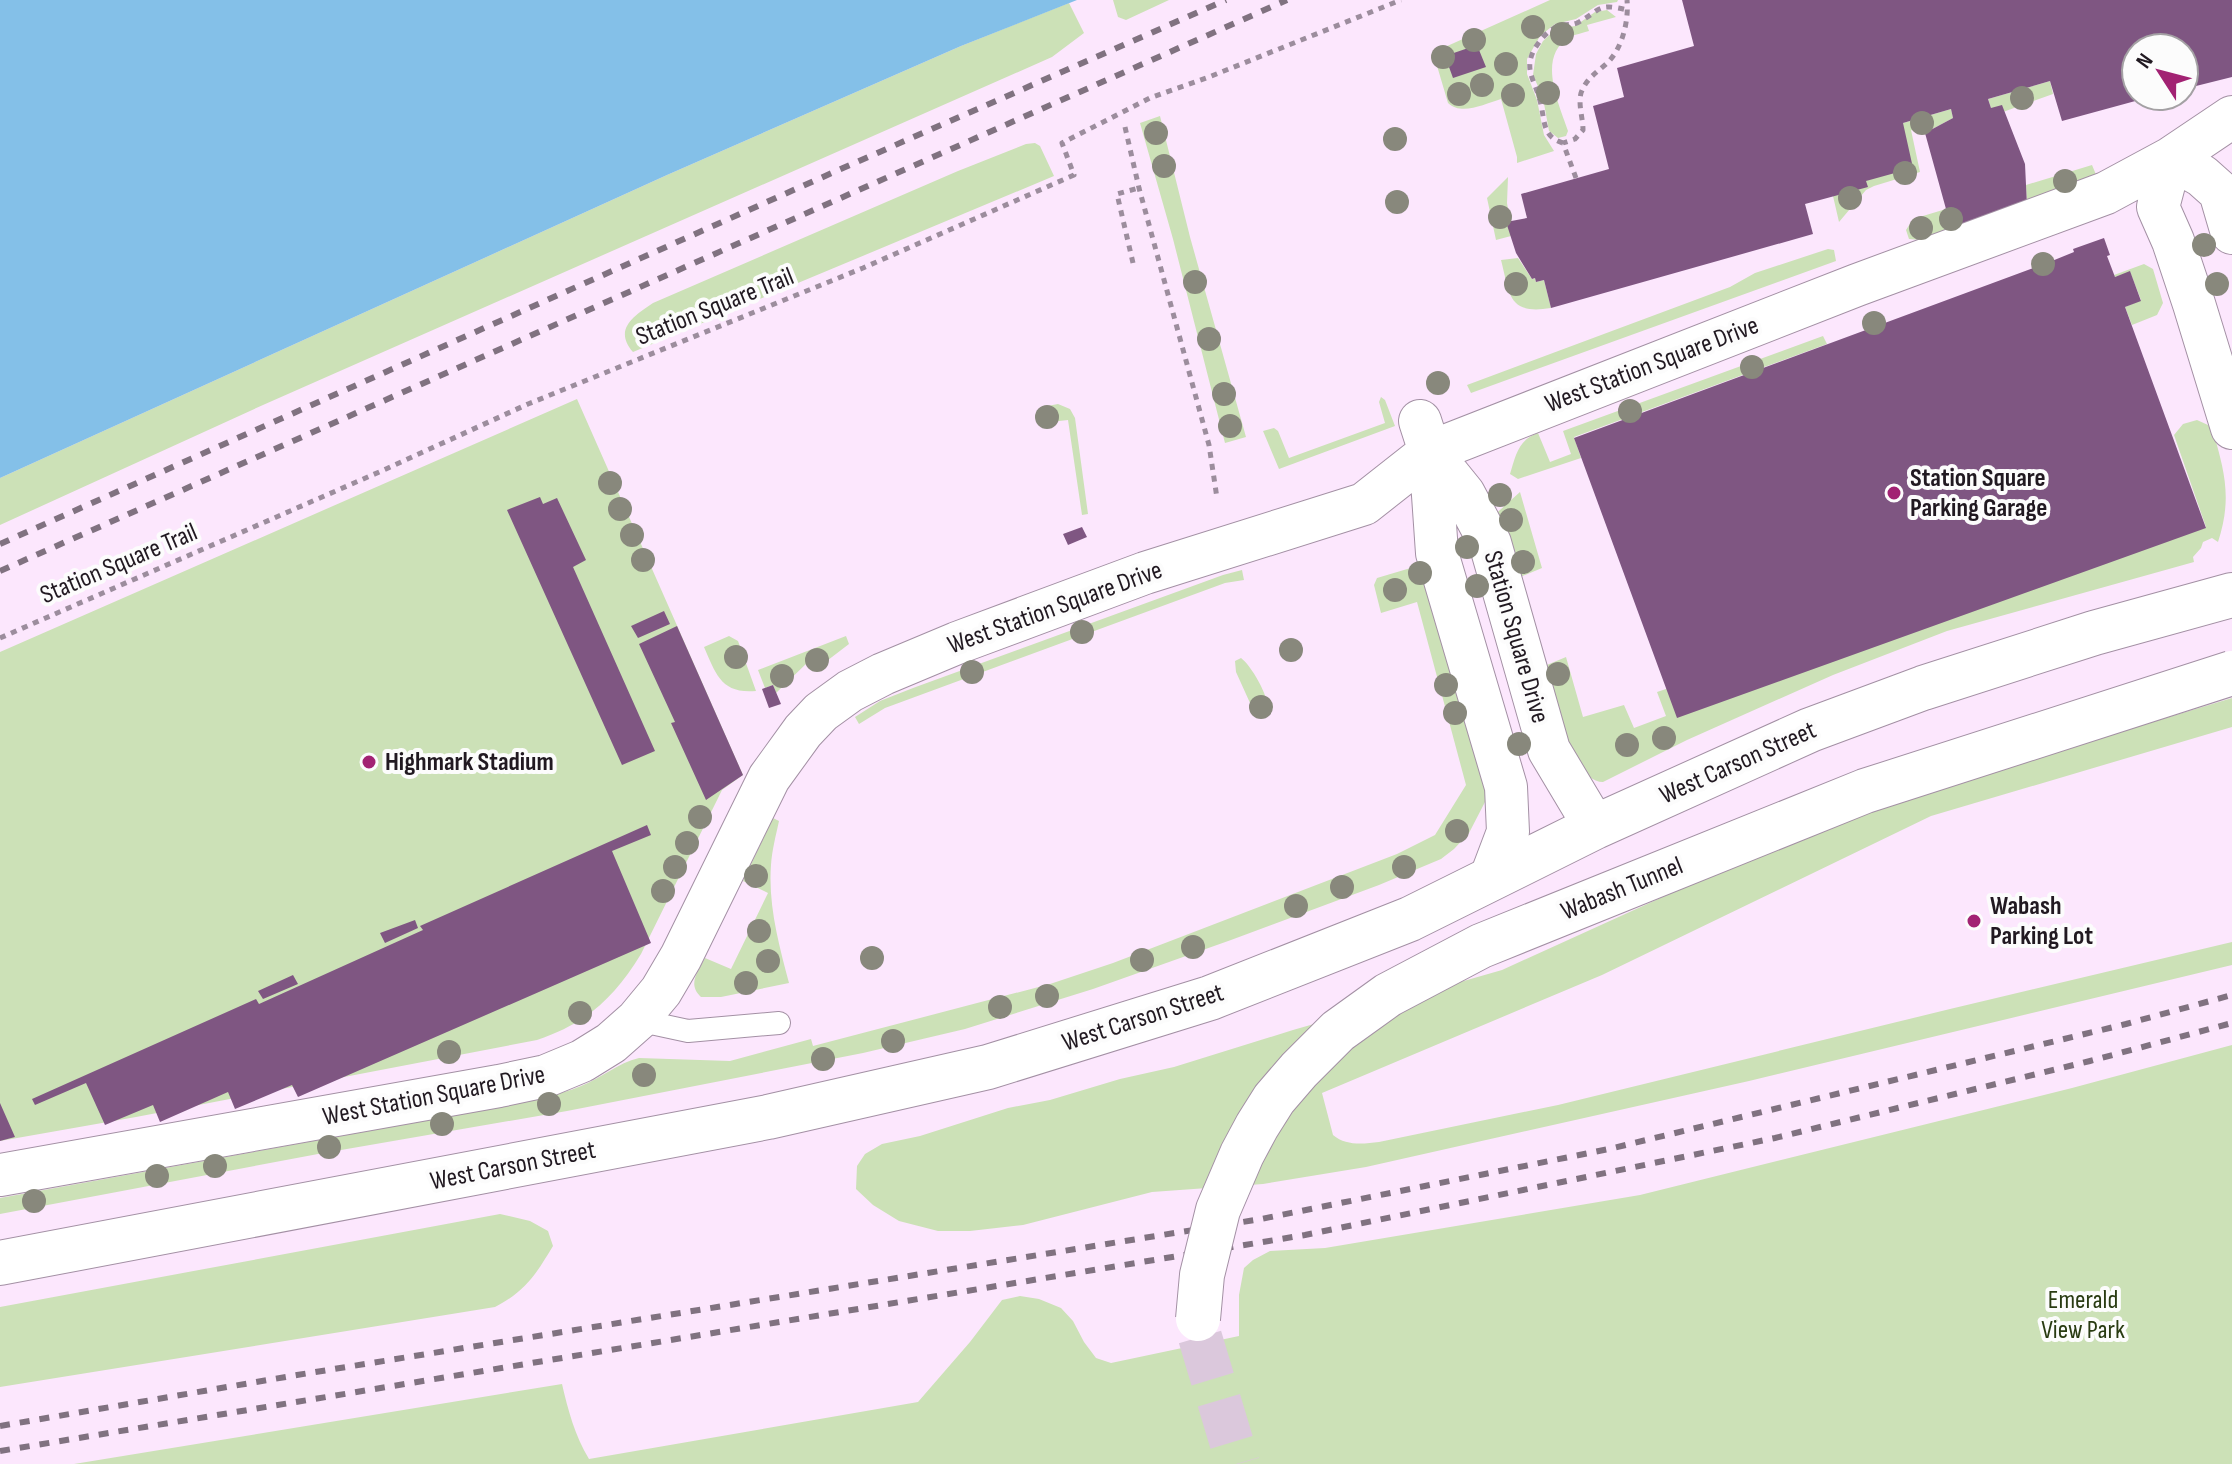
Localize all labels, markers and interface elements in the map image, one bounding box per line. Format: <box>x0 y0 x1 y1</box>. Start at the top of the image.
north arrow <box>2120 32 2200 112</box>
text: N <box>2131 48 2159 74</box>
street label: Station Square Trail <box>632 261 798 353</box>
street label: West Station Square Drive <box>1541 310 1763 420</box>
place label: Station Square Parking Garage <box>1910 463 2047 524</box>
marker: Station Square Parking Garage <box>1885 484 1903 502</box>
street label: Station Square Trail <box>36 517 202 611</box>
street label: Station Square Drive <box>1477 547 1555 727</box>
street label: West Station Square Drive <box>944 555 1166 661</box>
street label: West Carson Street <box>1655 715 1821 811</box>
place label: Highmark Stadium <box>385 747 554 778</box>
marker: Highmark Stadium <box>360 753 378 771</box>
street label: Wabash Tunnel <box>1557 851 1687 927</box>
place label: Wabash Parking Lot <box>1990 891 2093 952</box>
marker: Wabash Parking Lot <box>1965 912 1983 930</box>
street label: West Carson Street <box>1058 977 1228 1059</box>
street label: West Station Square Drive <box>320 1059 548 1133</box>
street label: West Carson Street <box>428 1135 598 1197</box>
park label: Emerald View Park <box>2041 1285 2125 1346</box>

